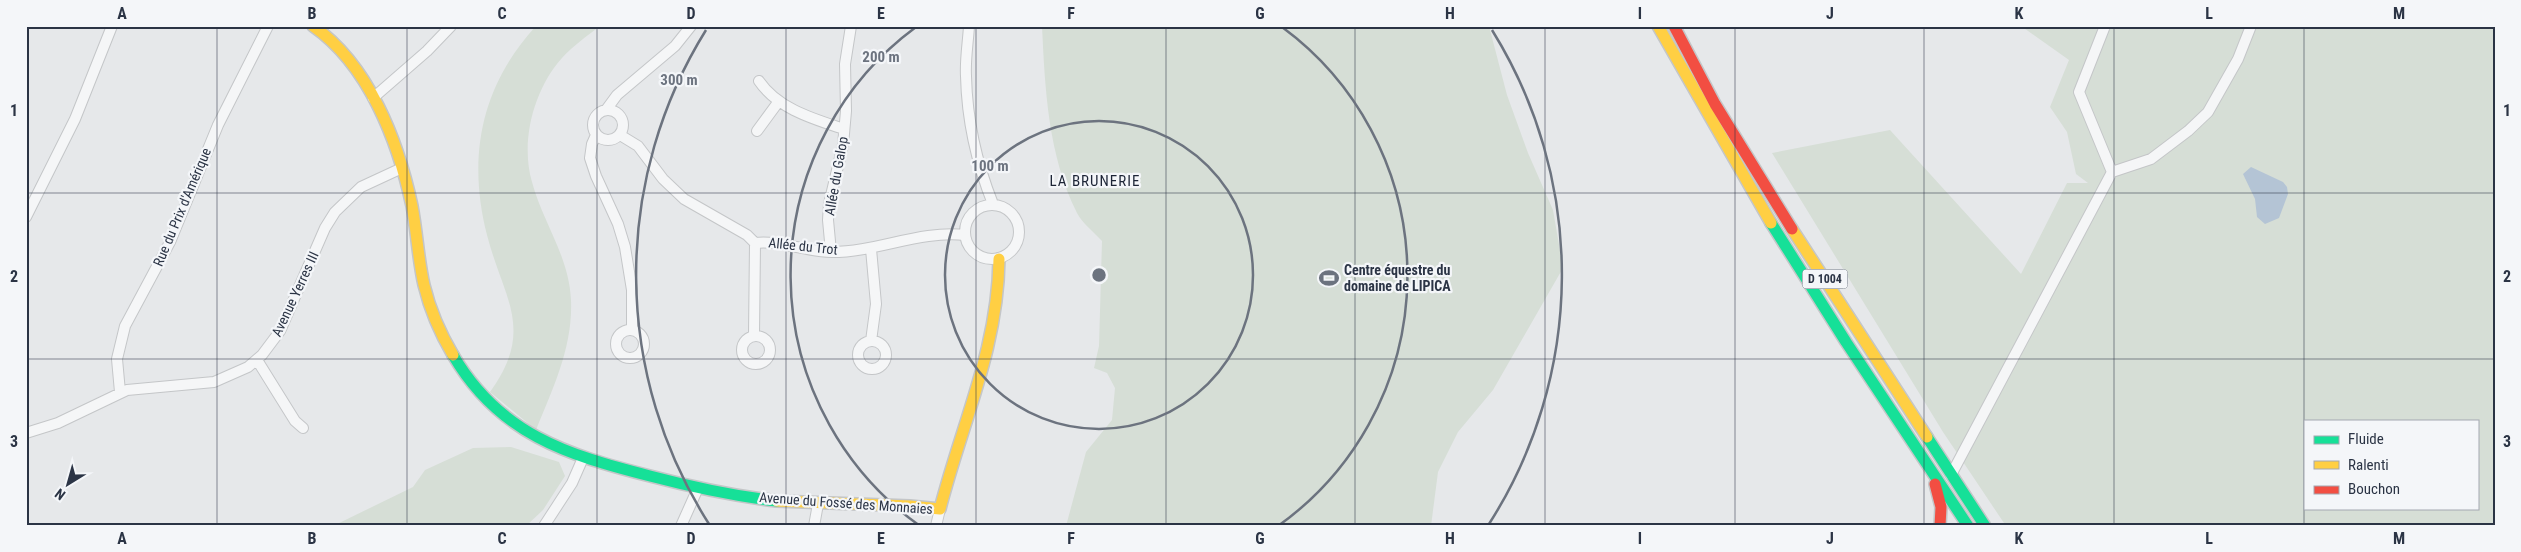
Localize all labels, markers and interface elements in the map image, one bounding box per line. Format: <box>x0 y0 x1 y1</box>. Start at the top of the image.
text: A <box>117 4 127 23</box>
text: B <box>308 4 317 23</box>
text: C <box>497 4 507 23</box>
text: D <box>686 4 696 23</box>
text: E <box>877 4 885 23</box>
text: F <box>1067 4 1075 23</box>
text: G <box>1255 4 1265 23</box>
text: H <box>1445 4 1455 23</box>
text: I <box>1638 4 1642 23</box>
text: J <box>1826 4 1834 23</box>
text: K <box>2015 4 2024 23</box>
text: L <box>2205 4 2213 23</box>
text: M <box>2393 4 2405 23</box>
text: 200 m <box>862 48 900 66</box>
text: 300 m <box>660 71 698 89</box>
text: 1 <box>10 101 18 120</box>
text: 1 <box>2503 101 2511 120</box>
street label: Allée du Galop <box>821 135 851 217</box>
street label: Rue du Prix d'Amérique <box>150 145 214 269</box>
text: 100 m <box>971 157 1009 175</box>
district label: LA BRUNERIE <box>1050 172 1140 190</box>
street label: Allée du Trot <box>768 234 838 258</box>
street label: Avenue Yerres III <box>268 249 322 339</box>
place label: Centre équestre du domaine de LIPICA <box>1344 262 1451 294</box>
centre of rings <box>1090 266 1108 284</box>
text: 2 <box>10 267 18 286</box>
sports icon: Centre équestre du domaine de LIPICA <box>1318 267 1340 289</box>
text: 2 <box>2503 267 2511 286</box>
road number: D 1004 <box>1802 270 1848 288</box>
legend <box>2304 420 2478 510</box>
text: Fluide <box>2348 430 2384 448</box>
text: 3 <box>10 432 18 451</box>
text: 3 <box>2503 432 2511 451</box>
text: Ralenti <box>2348 456 2389 474</box>
north arrow <box>42 460 92 510</box>
text: Bouchon <box>2348 480 2400 498</box>
text: N <box>52 485 68 503</box>
street label: Avenue du Fossé des Monnaies <box>759 489 933 517</box>
text: A <box>117 529 127 548</box>
text: B <box>308 529 317 548</box>
text: C <box>497 529 507 548</box>
text: D <box>686 529 696 548</box>
text: E <box>877 529 885 548</box>
text: F <box>1067 529 1075 548</box>
text: G <box>1255 529 1265 548</box>
text: H <box>1445 529 1455 548</box>
text: I <box>1638 529 1642 548</box>
text: J <box>1826 529 1834 548</box>
text: K <box>2015 529 2024 548</box>
text: L <box>2205 529 2213 548</box>
text: M <box>2393 529 2405 548</box>

